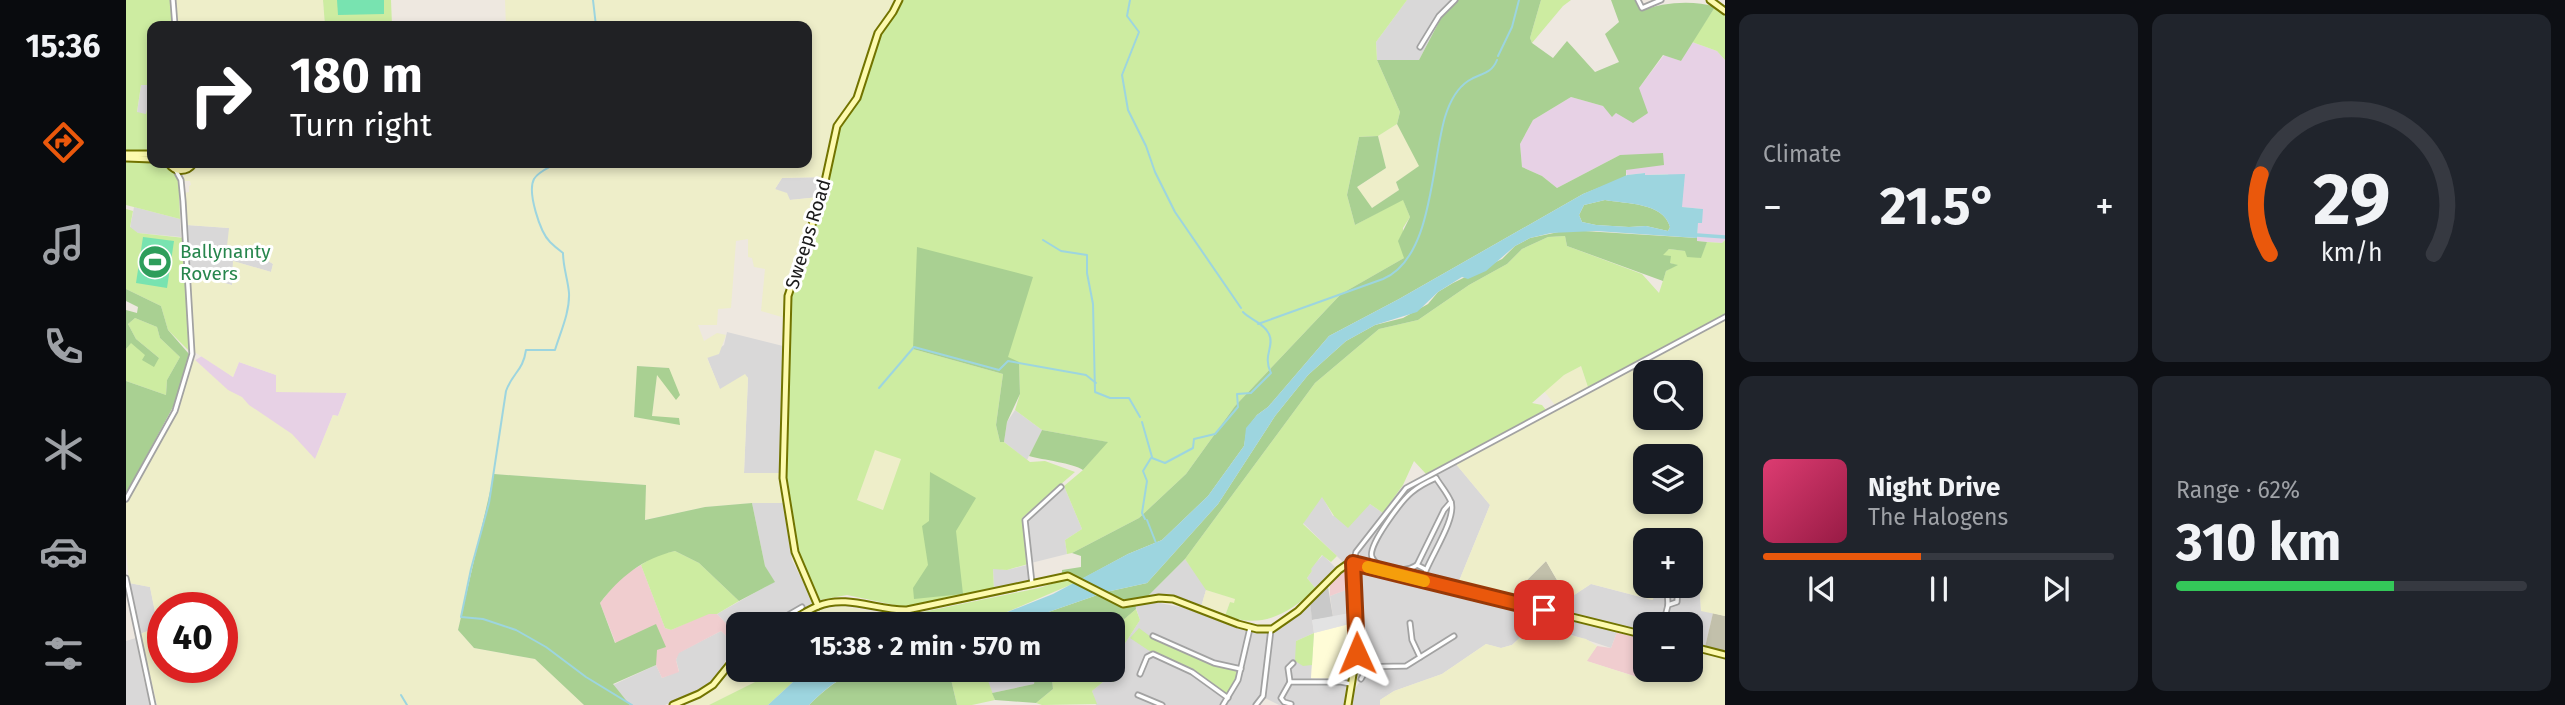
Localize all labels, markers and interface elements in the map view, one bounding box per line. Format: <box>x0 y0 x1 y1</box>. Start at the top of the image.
text: 15:36 <box>26 27 100 65</box>
text: 180 m <box>290 46 423 105</box>
icon: right <box>175 49 266 140</box>
text: Turn right <box>290 106 432 144</box>
icon: directions <box>39 118 88 167</box>
text: Climate <box>1763 140 1842 168</box>
text: 29 <box>2313 156 2390 243</box>
text: 21.5° <box>1880 175 1997 238</box>
street label: Sweeps Road <box>780 176 836 292</box>
text: − <box>1763 184 1782 230</box>
text: + <box>2095 184 2114 230</box>
icon: music <box>39 220 88 269</box>
text: km/h <box>2321 238 2382 268</box>
place label: Ballynanty Rovers <box>180 240 271 285</box>
sports icon: Ballynanty Rovers <box>136 243 174 281</box>
icon: phone <box>39 322 88 371</box>
map controls <box>1633 360 1703 682</box>
button: search <box>1633 360 1703 430</box>
icon: climate <box>39 425 88 474</box>
button: layers <box>1633 444 1703 514</box>
text: Night Drive <box>1868 472 2000 503</box>
text: Range · 62% <box>2176 476 2300 504</box>
text: The Halogens <box>1868 503 2008 531</box>
text: 310 km <box>2176 511 2341 574</box>
icon: car <box>39 527 88 576</box>
button: + <box>1633 528 1703 598</box>
icon: previous <box>1803 570 1841 608</box>
icon: pause <box>1920 570 1958 608</box>
icon: next <box>2037 570 2075 608</box>
pin <box>1514 580 1574 640</box>
icon: arrive <box>1525 591 1563 629</box>
speed limit sign: 40 <box>147 592 238 683</box>
button: − <box>1633 612 1703 682</box>
position arrow <box>1320 616 1394 690</box>
icon: filters <box>39 629 88 678</box>
text: 15:38 · 2 min · 570 m <box>810 631 1041 662</box>

